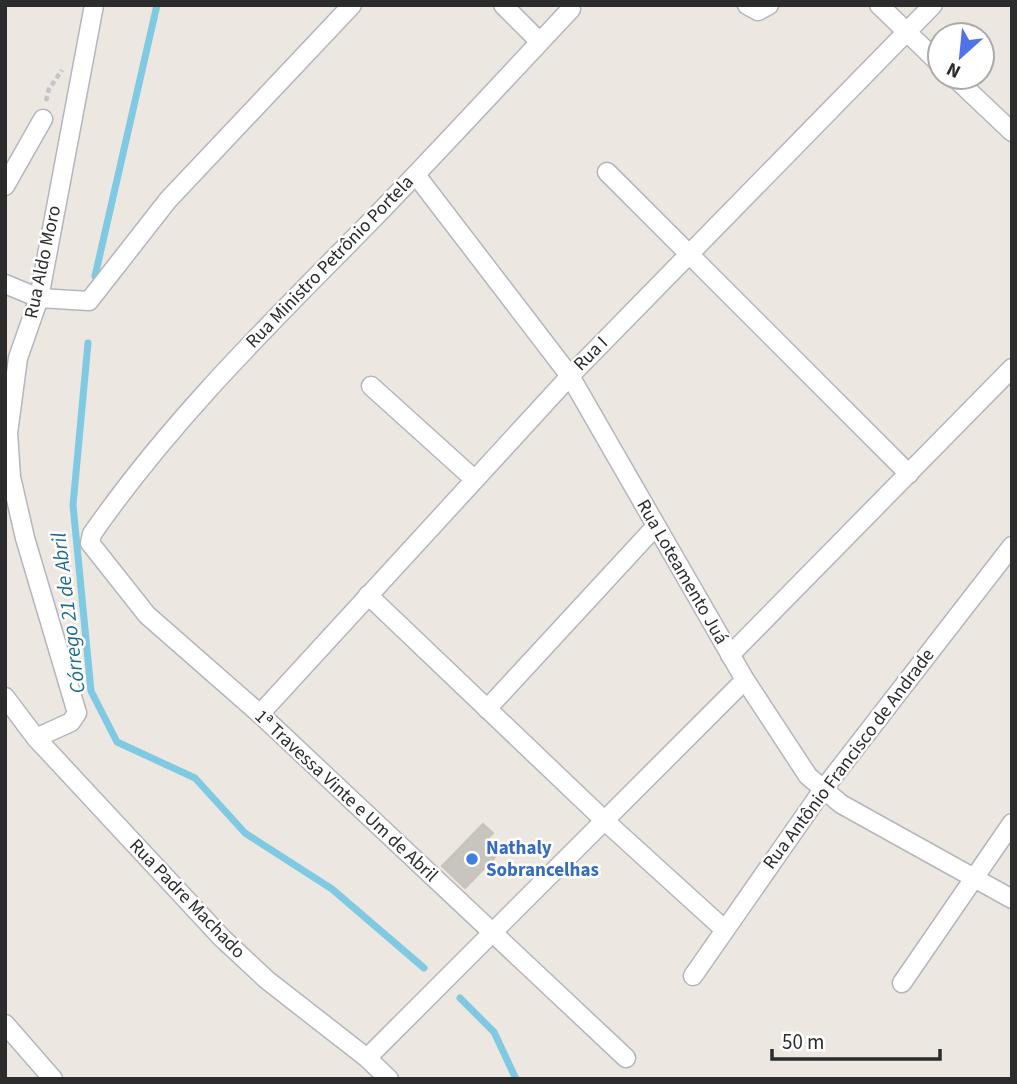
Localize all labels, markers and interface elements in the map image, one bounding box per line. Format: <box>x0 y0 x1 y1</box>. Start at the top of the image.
north arrow <box>926 21 996 91</box>
text: N <box>942 55 966 85</box>
street label: Rua Ministro Petrônio Portela <box>240 169 420 355</box>
street label: Rua Aldo Moro <box>18 203 68 321</box>
street label: Rua I <box>567 330 615 378</box>
street label: Rua Loteamento Juá <box>629 495 735 649</box>
water label: Córrego 21 de Abril <box>43 530 93 695</box>
street label: Rua Antônio Francisco de Andrade <box>757 643 941 875</box>
street label: 1ª Travessa Vinte e Um de Abril <box>248 703 444 889</box>
street label: Rua Padre Machado <box>123 833 251 965</box>
place label: Nathaly Sobrancelhas <box>486 835 599 884</box>
marker: Nathaly Sobrancelhas <box>464 851 480 867</box>
scale bar <box>772 1018 940 1062</box>
text: 50 m <box>782 1027 824 1057</box>

